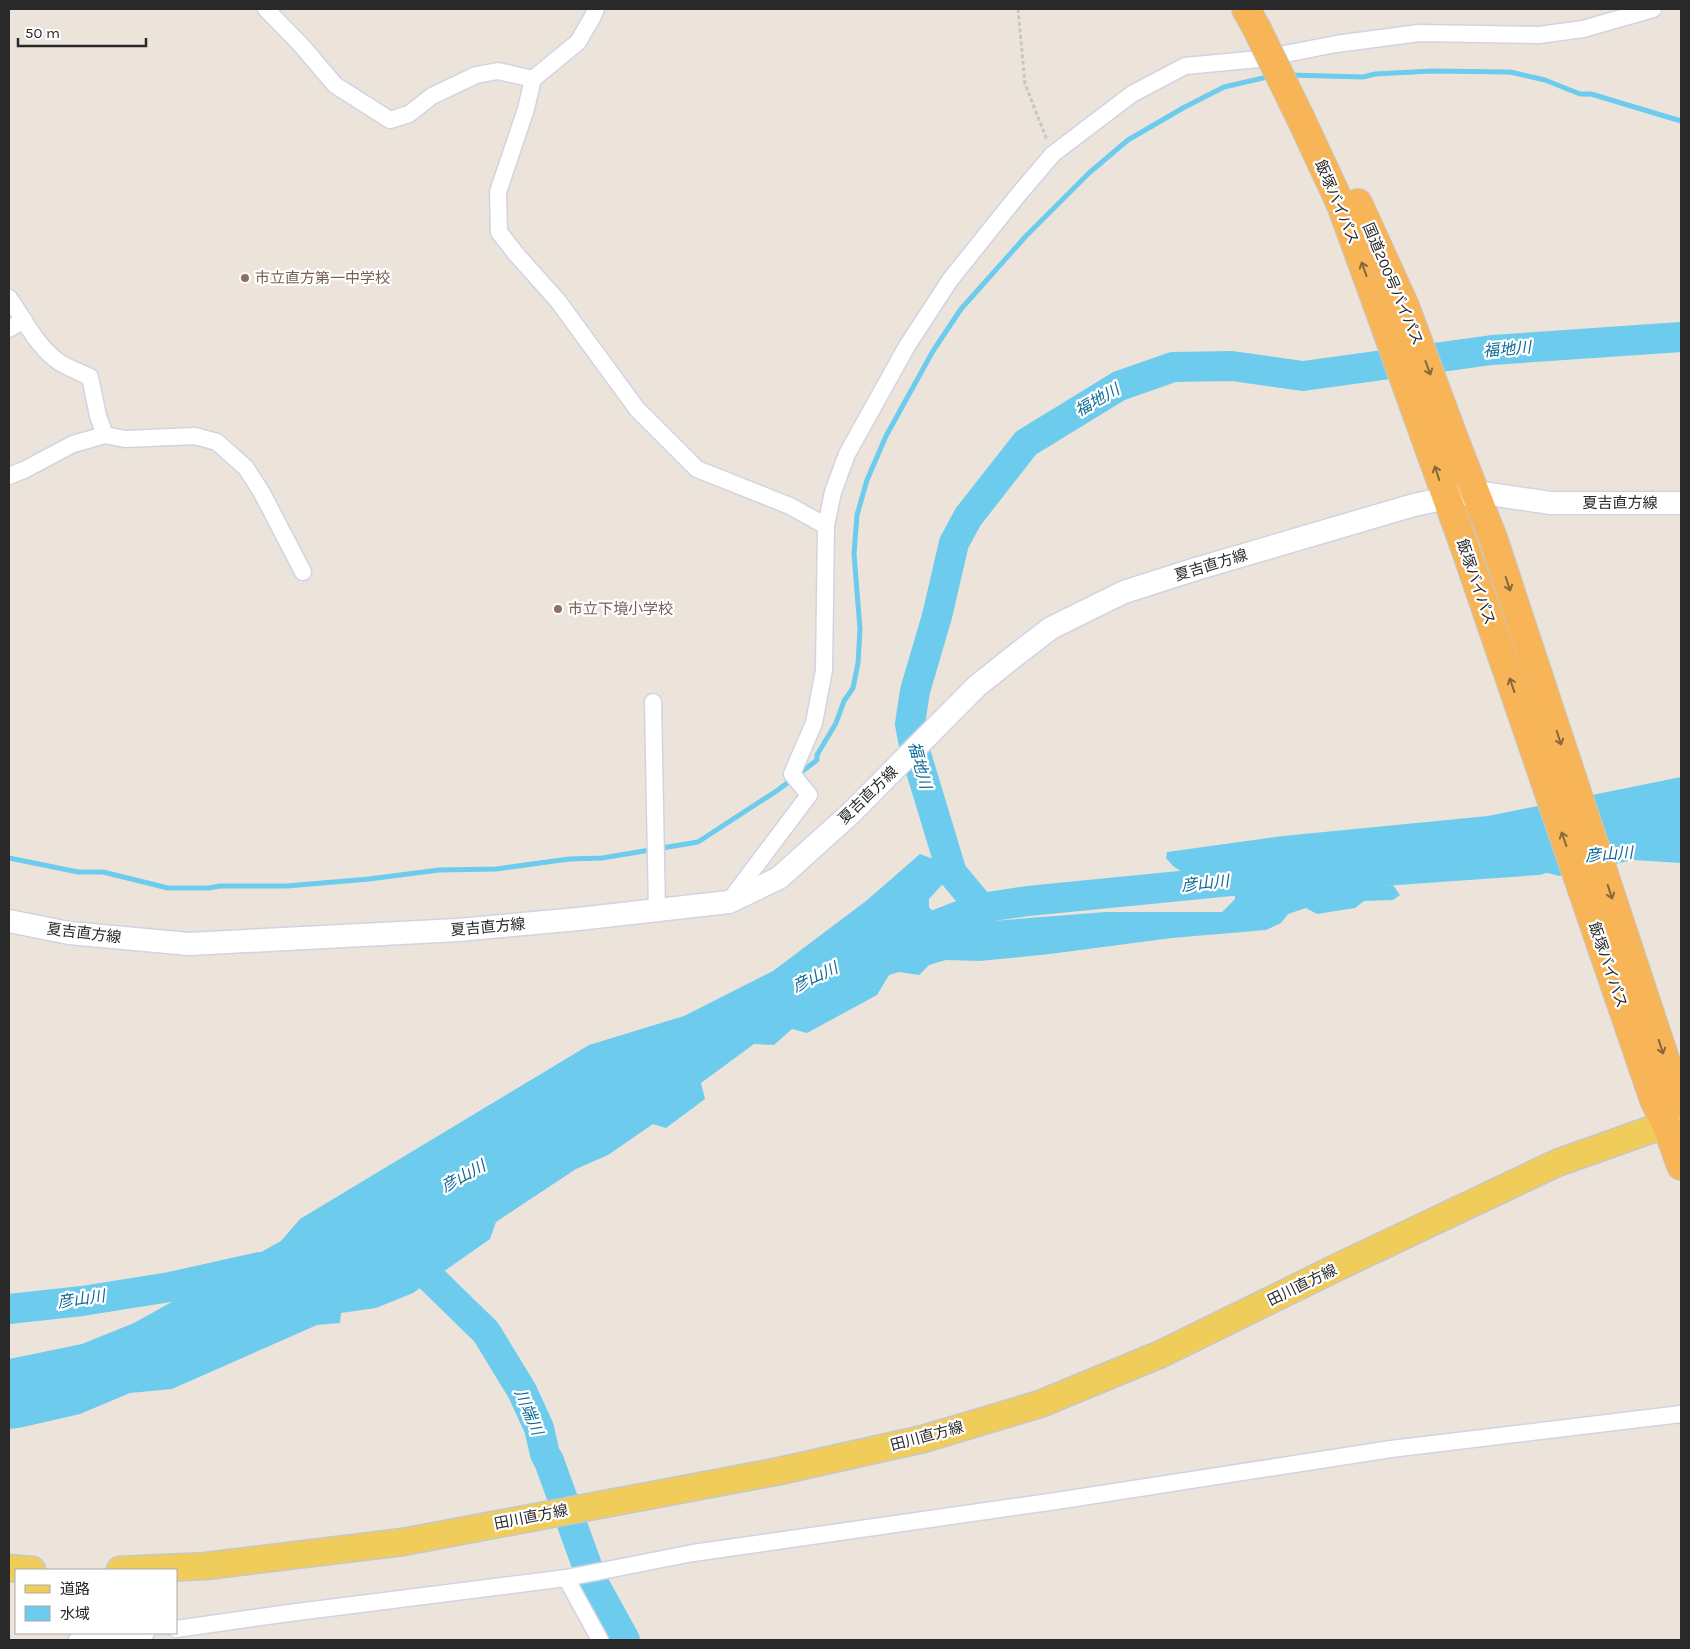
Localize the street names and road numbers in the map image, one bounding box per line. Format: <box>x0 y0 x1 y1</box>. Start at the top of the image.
street label: 飯塚バイパス <box>1311 157 1363 247</box>
street label: 国道200号バイパス <box>1359 220 1427 348</box>
street label: 夏吉直方線 <box>1582 494 1658 512</box>
street label: 飯塚バイパス <box>1453 537 1499 627</box>
street label: 夏吉直方線 <box>1172 545 1250 585</box>
street label: 夏吉直方線 <box>835 762 901 828</box>
street label: 夏吉直方線 <box>450 915 526 939</box>
street label: 夏吉直方線 <box>46 919 122 947</box>
street label: 飯塚バイパス <box>1585 920 1631 1010</box>
street label: 田川直方線 <box>1264 1260 1340 1310</box>
street label: 田川直方線 <box>888 1418 966 1454</box>
street label: 田川直方線 <box>492 1501 570 1533</box>

